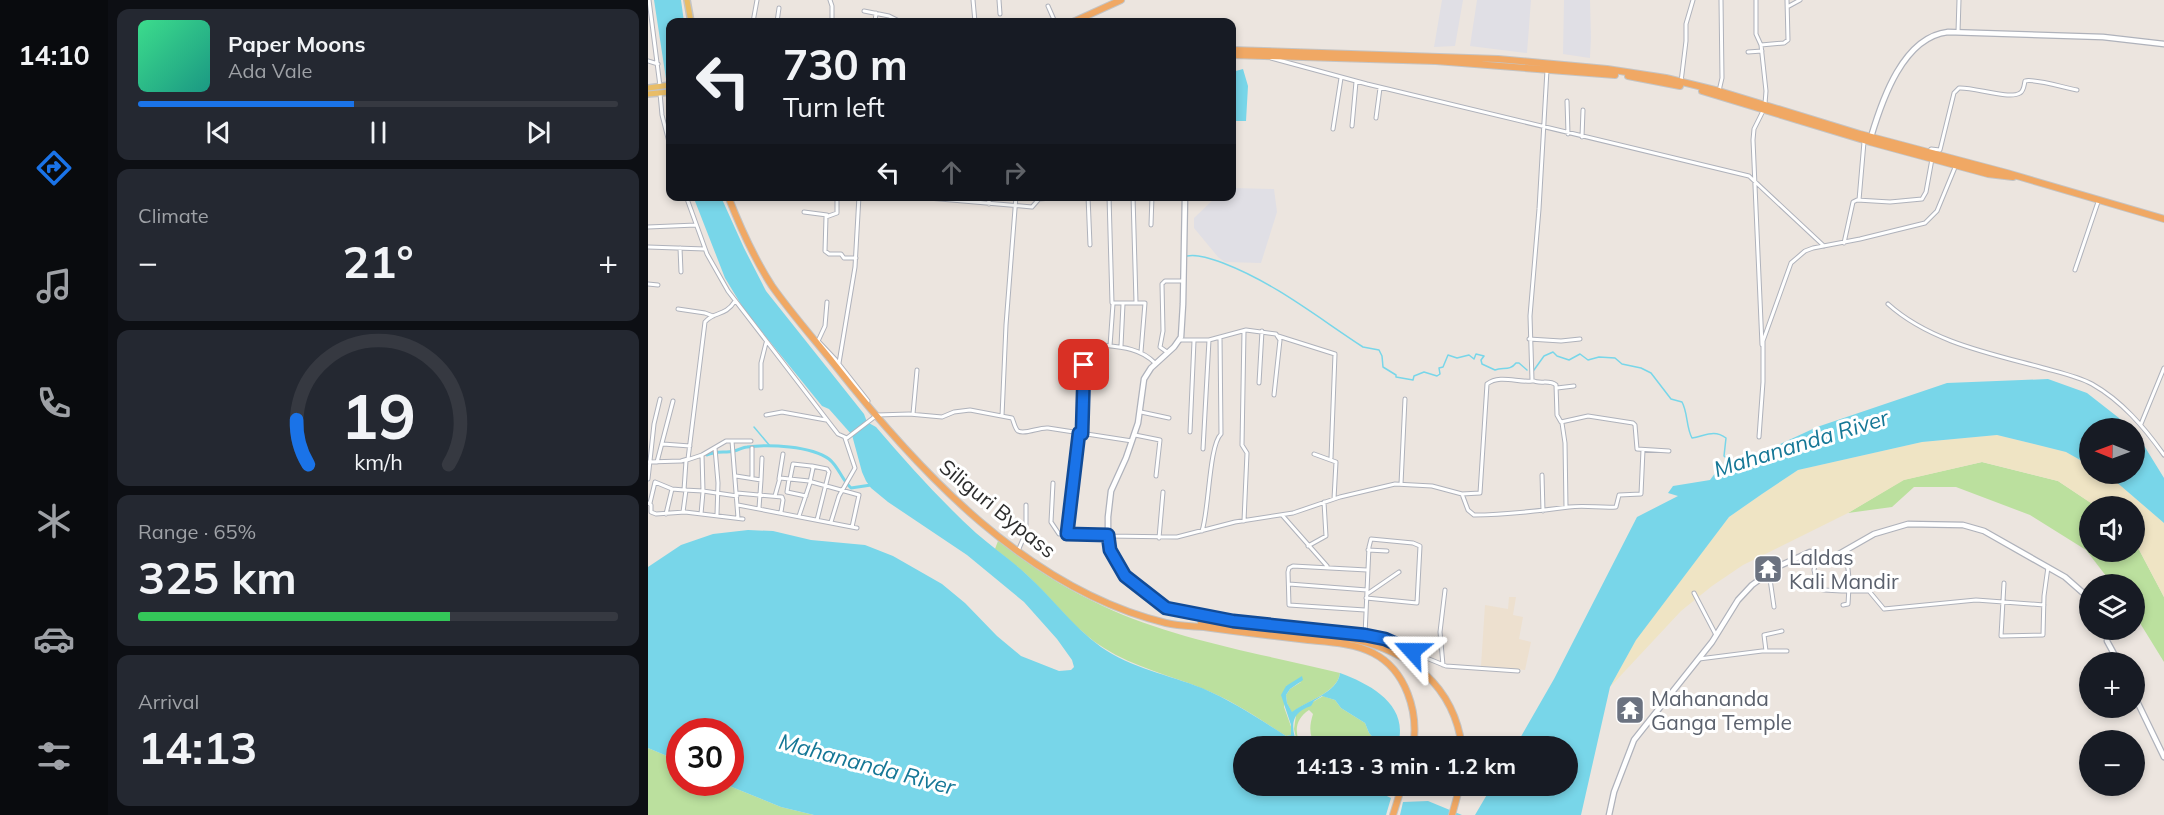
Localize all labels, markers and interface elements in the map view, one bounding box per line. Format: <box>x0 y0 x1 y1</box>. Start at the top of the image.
text: Paper Moons <box>228 30 366 58</box>
text: 14:10 <box>18 38 90 72</box>
text: 730 m <box>783 38 908 91</box>
icon: left <box>684 42 762 120</box>
text: Ada Vale <box>228 58 312 83</box>
text: Turn left <box>783 90 885 124</box>
icon: previous <box>202 116 235 149</box>
icon: pause <box>362 116 395 149</box>
icon: next <box>522 116 555 149</box>
icon: directions <box>33 147 75 189</box>
icon: left <box>872 156 905 189</box>
icon: ahead <box>935 156 968 189</box>
icon: right <box>998 156 1031 189</box>
text: Climate <box>138 203 209 228</box>
text: 21° <box>342 233 414 289</box>
text: − <box>138 241 158 282</box>
text: + <box>598 241 618 282</box>
icon: music <box>33 265 75 307</box>
pin <box>1058 339 1109 390</box>
icon: arrive <box>1067 348 1100 381</box>
text: 19 <box>341 376 415 455</box>
icon: phone <box>33 382 75 424</box>
water label: Mahananda River <box>1710 403 1893 483</box>
north arrow <box>2079 418 2145 484</box>
map controls <box>2079 418 2145 796</box>
text: km/h <box>354 448 402 475</box>
street label: Siliguri Bypass <box>934 453 1062 563</box>
button: sound <box>2079 496 2145 562</box>
icon: climate <box>33 500 75 542</box>
text: Range · 65% <box>138 519 256 544</box>
place label: Laldas Kali Mandir <box>1789 544 1899 594</box>
text: 325 km <box>138 549 297 605</box>
temple icon: Laldas Kali Mandir <box>1752 553 1784 585</box>
button: layers <box>2079 574 2145 640</box>
icon: car <box>33 618 75 660</box>
position arrow <box>1380 619 1444 683</box>
button: + <box>2079 652 2145 718</box>
place label: Mahananda Ganga Temple <box>1651 685 1792 735</box>
text: Arrival <box>138 689 199 714</box>
temple icon: Mahananda Ganga Temple <box>1614 694 1646 726</box>
speed limit sign: 30 <box>666 718 744 796</box>
text: 14:13 <box>138 719 257 775</box>
water label: Mahananda River <box>776 727 959 801</box>
button: − <box>2079 730 2145 796</box>
icon: filters <box>33 735 75 777</box>
text: 14:13 · 3 min · 1.2 km <box>1295 752 1516 780</box>

